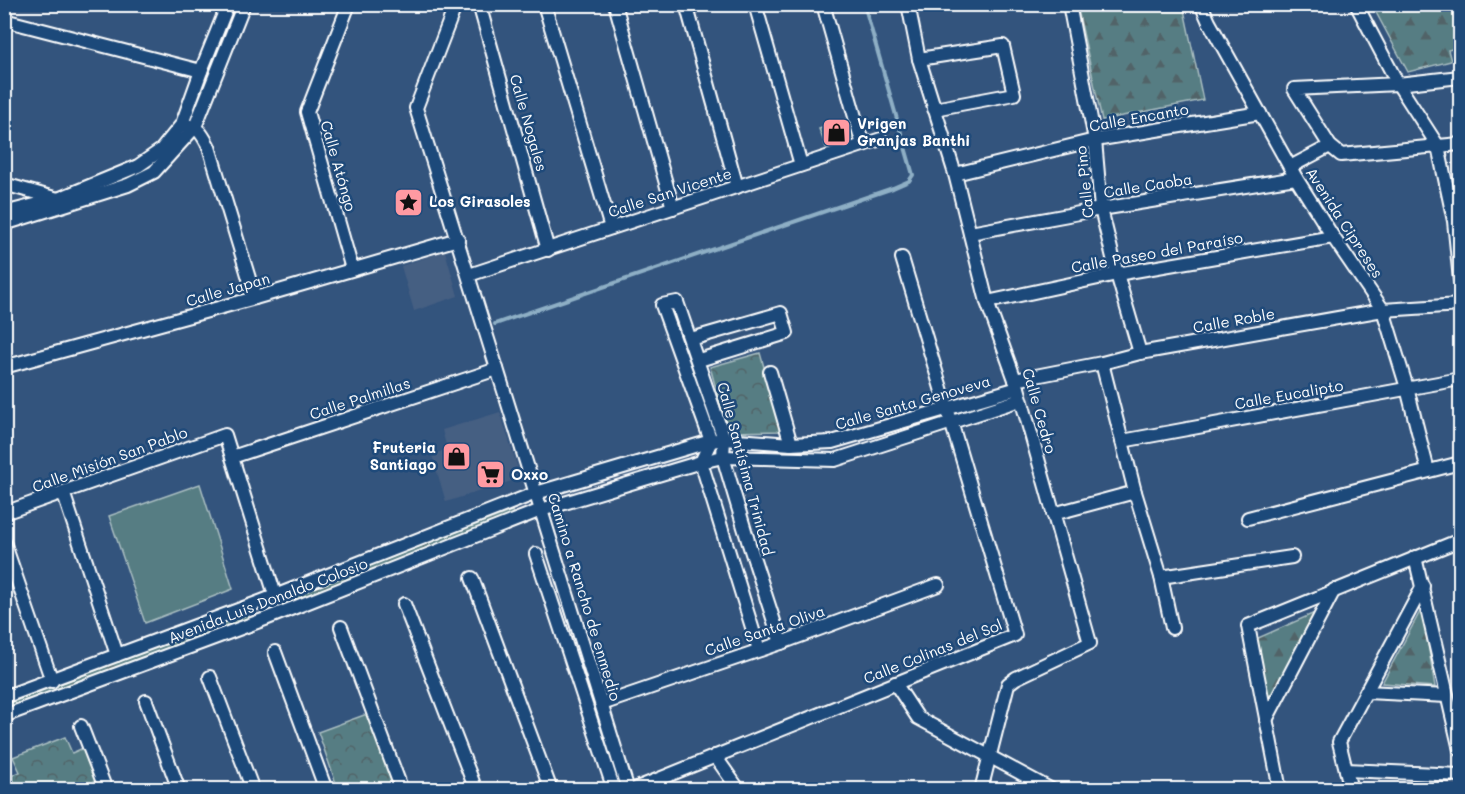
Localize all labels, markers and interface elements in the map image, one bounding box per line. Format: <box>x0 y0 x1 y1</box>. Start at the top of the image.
street label: Calle Nogales <box>506 72 552 174</box>
street label: Calle Encanto <box>1088 98 1190 136</box>
place label: Vrigen Granjas Banthi <box>857 113 970 150</box>
shop icon: Vrigen Granjas Banthi <box>820 117 852 149</box>
street label: Calle Atóngo <box>316 118 361 213</box>
street label: Calle Pino <box>1070 145 1098 219</box>
street label: Calle San Vicente <box>605 163 734 222</box>
street label: Avenida Cipreses <box>1302 163 1388 282</box>
street label: Calle Caoba <box>1102 168 1194 202</box>
place icon: Los Girasoles <box>392 186 424 218</box>
place label: Los Girasoles <box>429 191 531 211</box>
street label: Calle Paseo del Paraíso <box>1069 227 1244 277</box>
street label: Calle Japan <box>184 268 272 311</box>
street label: Calle Roble <box>1191 303 1276 337</box>
street label: Calle Cedro <box>1018 366 1062 456</box>
street label: Calle Santa Genoveva <box>833 370 993 434</box>
street label: Calle Palmillas <box>307 372 413 424</box>
street label: Calle Eucalipto <box>1233 375 1345 413</box>
street label: Calle Santísima Trinidad <box>713 380 779 558</box>
street label: Calle Misión San Pablo <box>29 422 190 496</box>
place label: Fruteria Santiago <box>370 437 436 474</box>
shop icon: Fruteria Santiago <box>441 441 473 473</box>
supermarket icon: Oxxo <box>474 459 506 491</box>
place label: Oxxo <box>511 464 548 484</box>
street label: Camino a Rancho de enmedio <box>544 490 626 703</box>
street label: Avenida Luis Donaldo Colosio <box>165 553 370 647</box>
street label: Calle Santa Oliva <box>702 600 828 660</box>
street label: Calle Colinas del Sol <box>860 614 1005 688</box>

